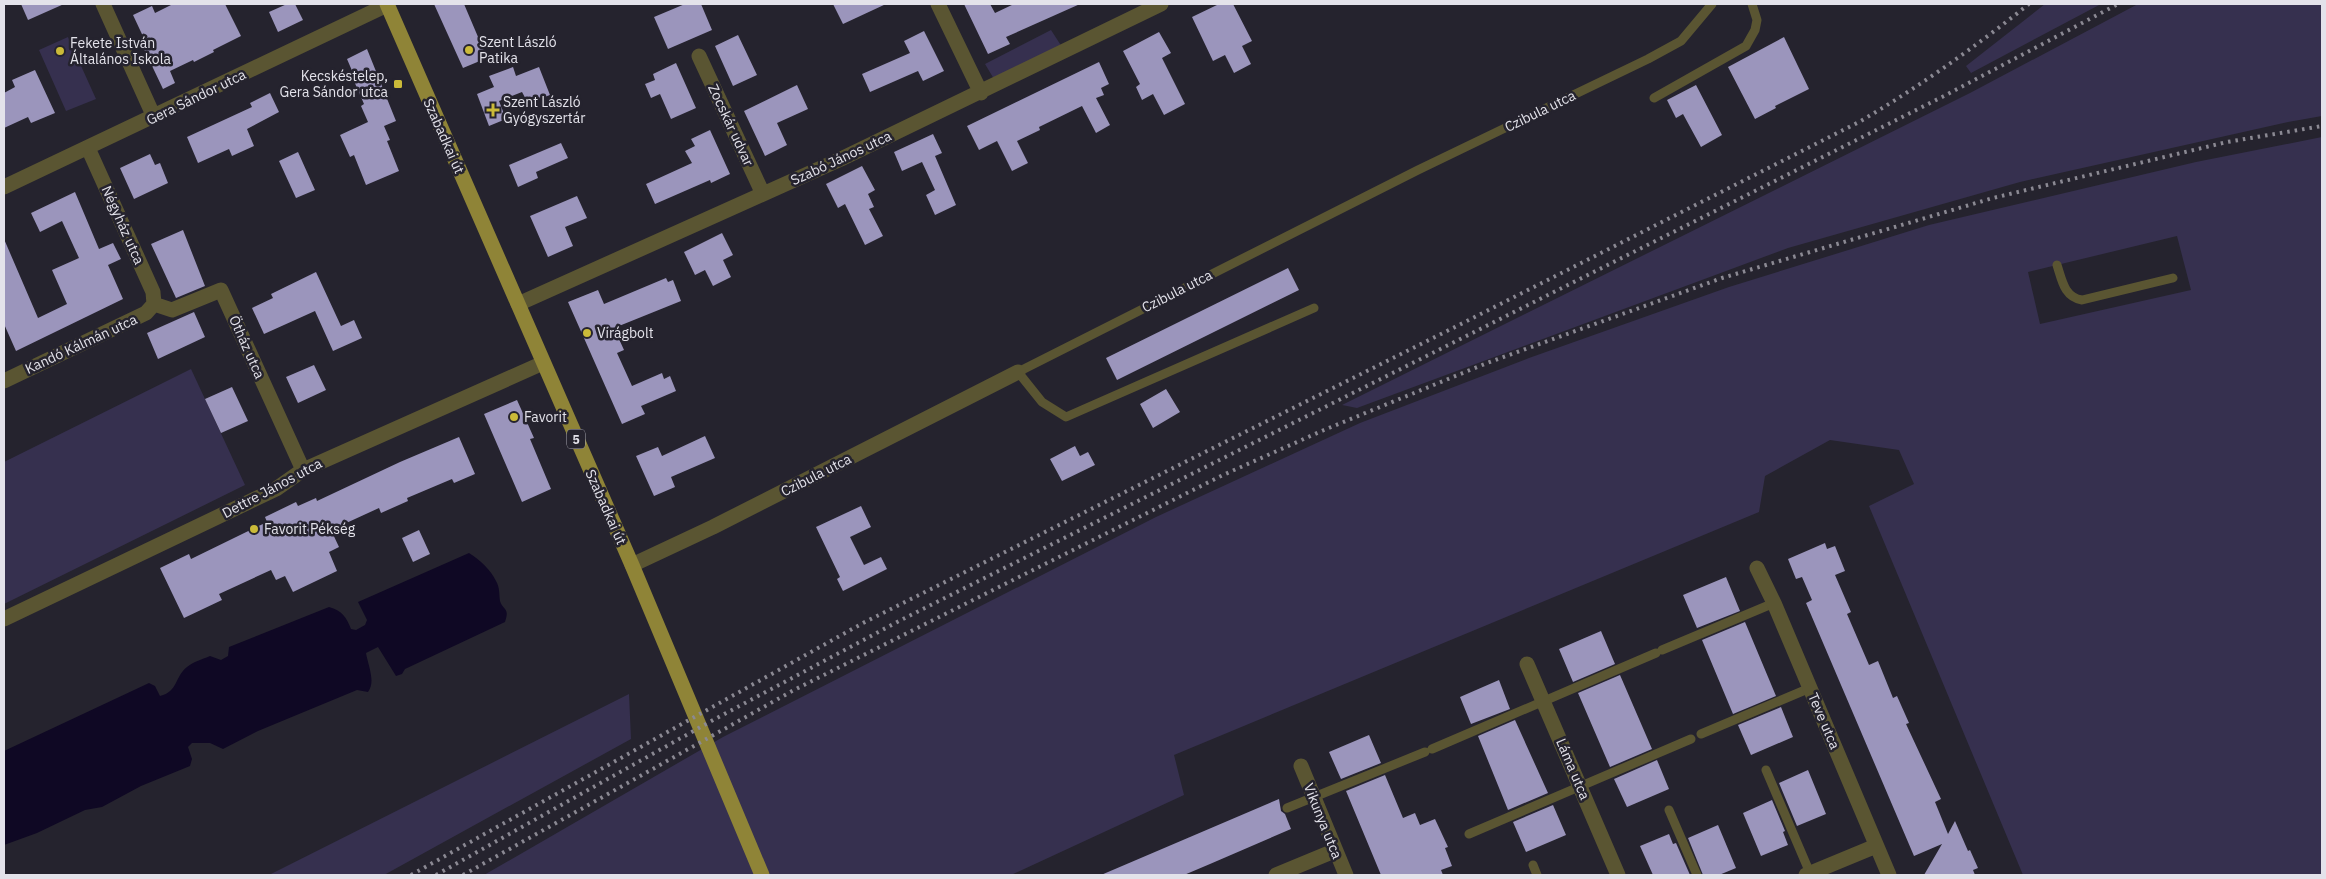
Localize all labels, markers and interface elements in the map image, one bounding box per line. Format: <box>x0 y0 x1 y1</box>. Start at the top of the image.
place label: Szent László Patika <box>479 33 557 67</box>
place label: Fekete István Általános Iskola <box>70 34 172 68</box>
marker: Szent László Patika <box>463 44 475 56</box>
marker: Fekete István Általános Iskola <box>54 45 66 57</box>
street label: Gera Sándor utca <box>143 65 249 129</box>
place label: Kecskéstelep, Gera Sándor utca <box>279 67 389 101</box>
marker: Kecskéstelep, Gera Sándor utca <box>392 78 404 90</box>
street label: Zocskár udvar <box>704 81 758 169</box>
street label: Czibula utca <box>1502 86 1579 136</box>
place label: Szent László Gyógyszertár <box>503 93 585 127</box>
street label: Szabadkai út <box>419 96 469 176</box>
marker: Szent László Gyógyszertár <box>487 104 499 116</box>
street label: Szabó János utca <box>788 127 895 189</box>
street label: Négyház utca <box>98 183 149 268</box>
street label: Czibula utca <box>1139 265 1216 316</box>
street label: Kandó Kálmán utca <box>22 310 140 378</box>
street label: Ötház utca <box>225 313 269 382</box>
place label: Virágbolt <box>597 324 654 342</box>
marker: Virágbolt <box>581 327 593 339</box>
place label: Favorit <box>524 408 567 426</box>
marker: Favorit <box>508 411 520 423</box>
road number: 5 <box>567 429 585 448</box>
street label: Czibula utca <box>778 449 855 500</box>
street label: Dettre János utca <box>219 454 326 522</box>
street label: Szabadkai út <box>581 467 631 547</box>
place label: Favorit Pékség <box>264 520 356 538</box>
marker: Favorit Pékség <box>248 523 260 535</box>
street label: Teve utca <box>1804 690 1844 752</box>
street label: Láma utca <box>1552 736 1594 803</box>
street label: Vikunya utca <box>1300 781 1347 862</box>

